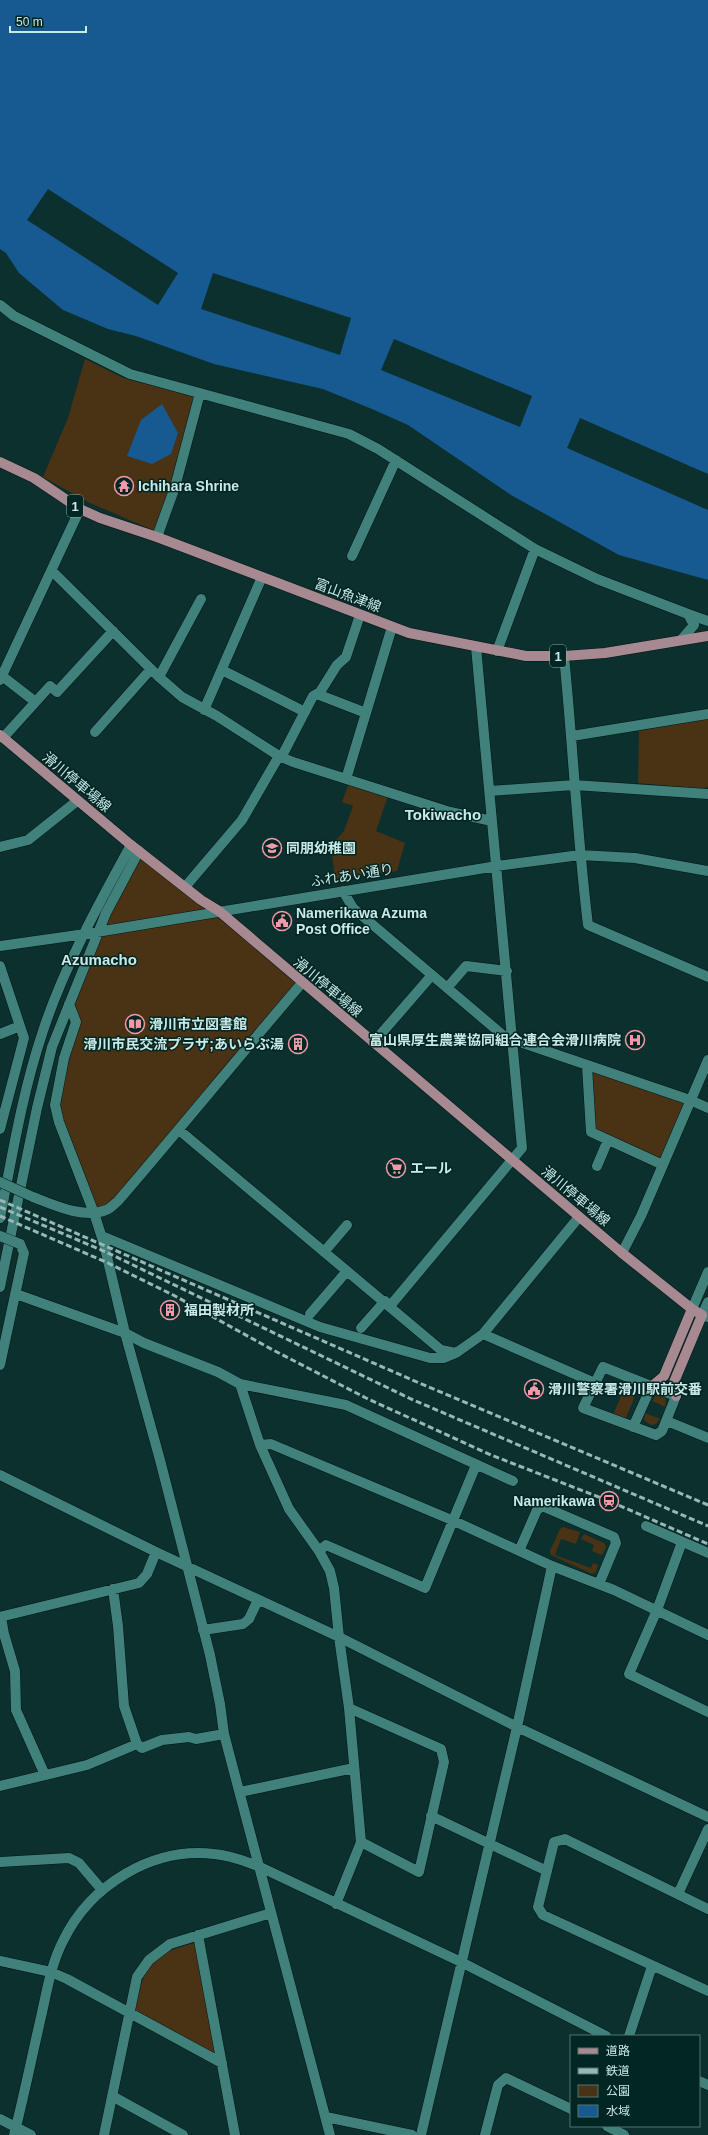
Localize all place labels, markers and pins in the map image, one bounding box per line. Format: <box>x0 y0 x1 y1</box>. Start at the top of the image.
temple icon: Ichihara Shrine <box>113 475 135 497</box>
place label: Ichihara Shrine <box>138 478 239 494</box>
school or university icon: 同朋幼稚園 <box>261 837 283 859</box>
place label: 同朋幼稚園 <box>286 840 356 856</box>
place label: Namerikawa Azuma Post Office <box>296 905 427 937</box>
public building icon: Namerikawa Azuma Post Office <box>271 910 293 932</box>
library icon: 滑川市立図書館 <box>124 1013 146 1035</box>
place label: 滑川市立図書館 <box>149 1016 247 1032</box>
hospital icon: 富山県厚生農業協同組合連合会滑川病院 <box>624 1029 646 1051</box>
place label: 富山県厚生農業協同組合連合会滑川病院 <box>369 1032 621 1048</box>
building icon: 滑川市民交流プラザ;あいらぶ湯 <box>287 1033 309 1055</box>
place label: 滑川市民交流プラザ;あいらぶ湯 <box>83 1036 284 1052</box>
supermarket icon: エール <box>385 1157 407 1179</box>
place label: エール <box>410 1160 452 1176</box>
building icon: 福田製材所 <box>159 1299 181 1321</box>
place label: 福田製材所 <box>184 1302 254 1318</box>
public building icon: 滑川警察署滑川駅前交番 <box>523 1378 545 1400</box>
place label: 滑川警察署滑川駅前交番 <box>548 1381 702 1397</box>
station icon: Namerikawa <box>598 1490 620 1512</box>
place label: Namerikawa <box>513 1493 595 1509</box>

